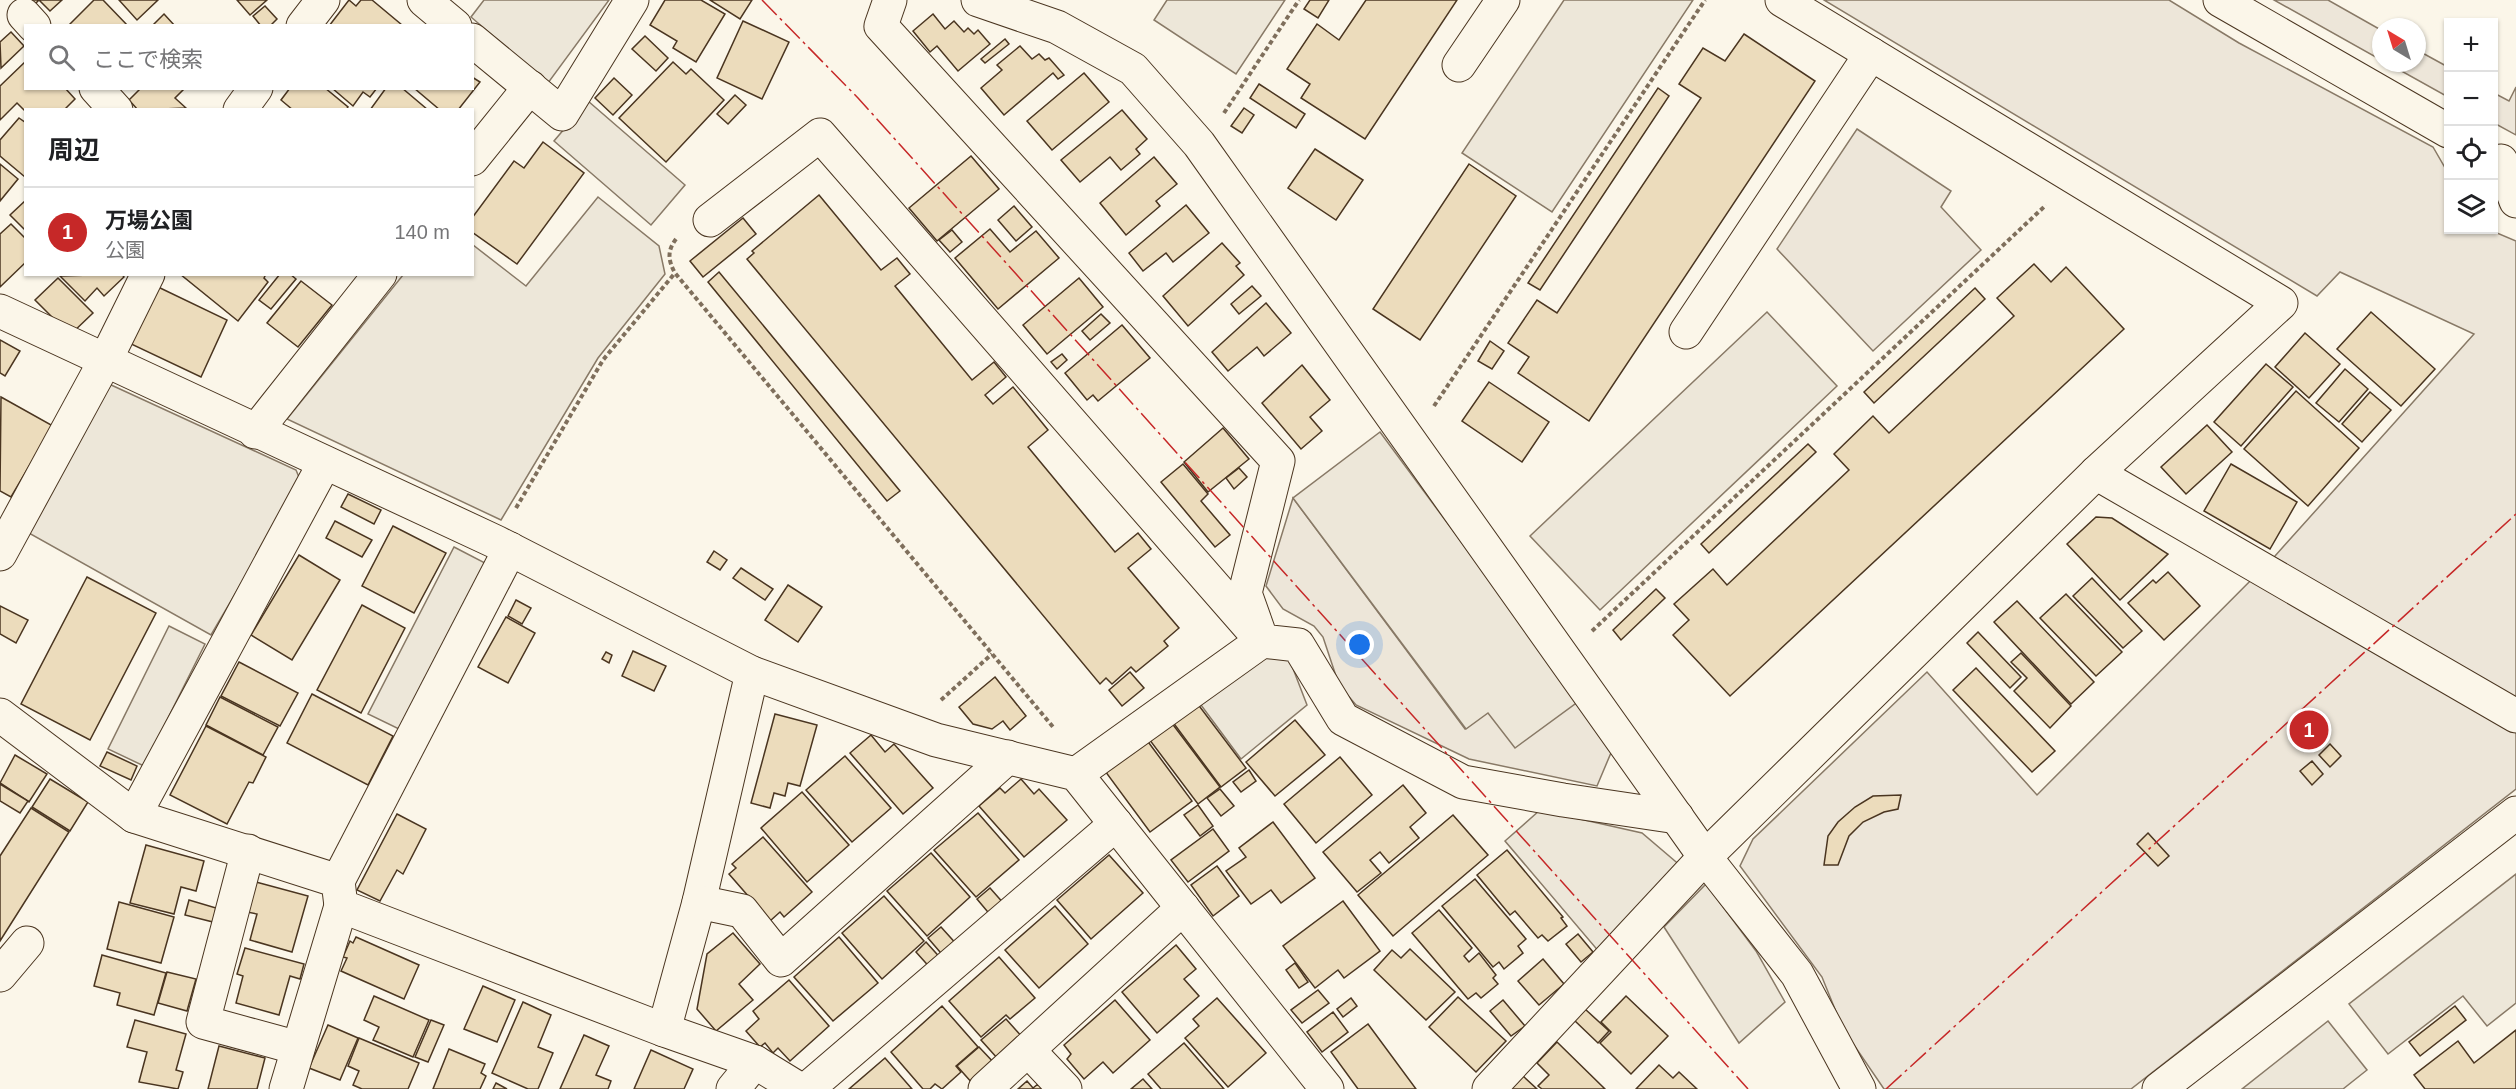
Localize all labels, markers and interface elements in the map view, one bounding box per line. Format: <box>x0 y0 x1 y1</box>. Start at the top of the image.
north arrow <box>2372 18 2426 72</box>
map controls <box>2444 18 2498 234</box>
button: + <box>2444 18 2498 72</box>
search box <box>24 24 474 90</box>
icon: search <box>45 41 78 74</box>
text: ここで検索 <box>93 47 203 72</box>
button: − <box>2444 72 2498 126</box>
button: locate <box>2444 126 2498 180</box>
text: 周辺 <box>48 135 100 165</box>
button: layers <box>2444 180 2498 234</box>
text: 万場公園 <box>105 208 193 233</box>
text: 1 <box>62 221 73 243</box>
text: 140 m <box>394 221 450 243</box>
text: 公園 <box>105 239 145 261</box>
your location <box>1345 630 1374 659</box>
pin: 1 <box>2290 708 2328 752</box>

